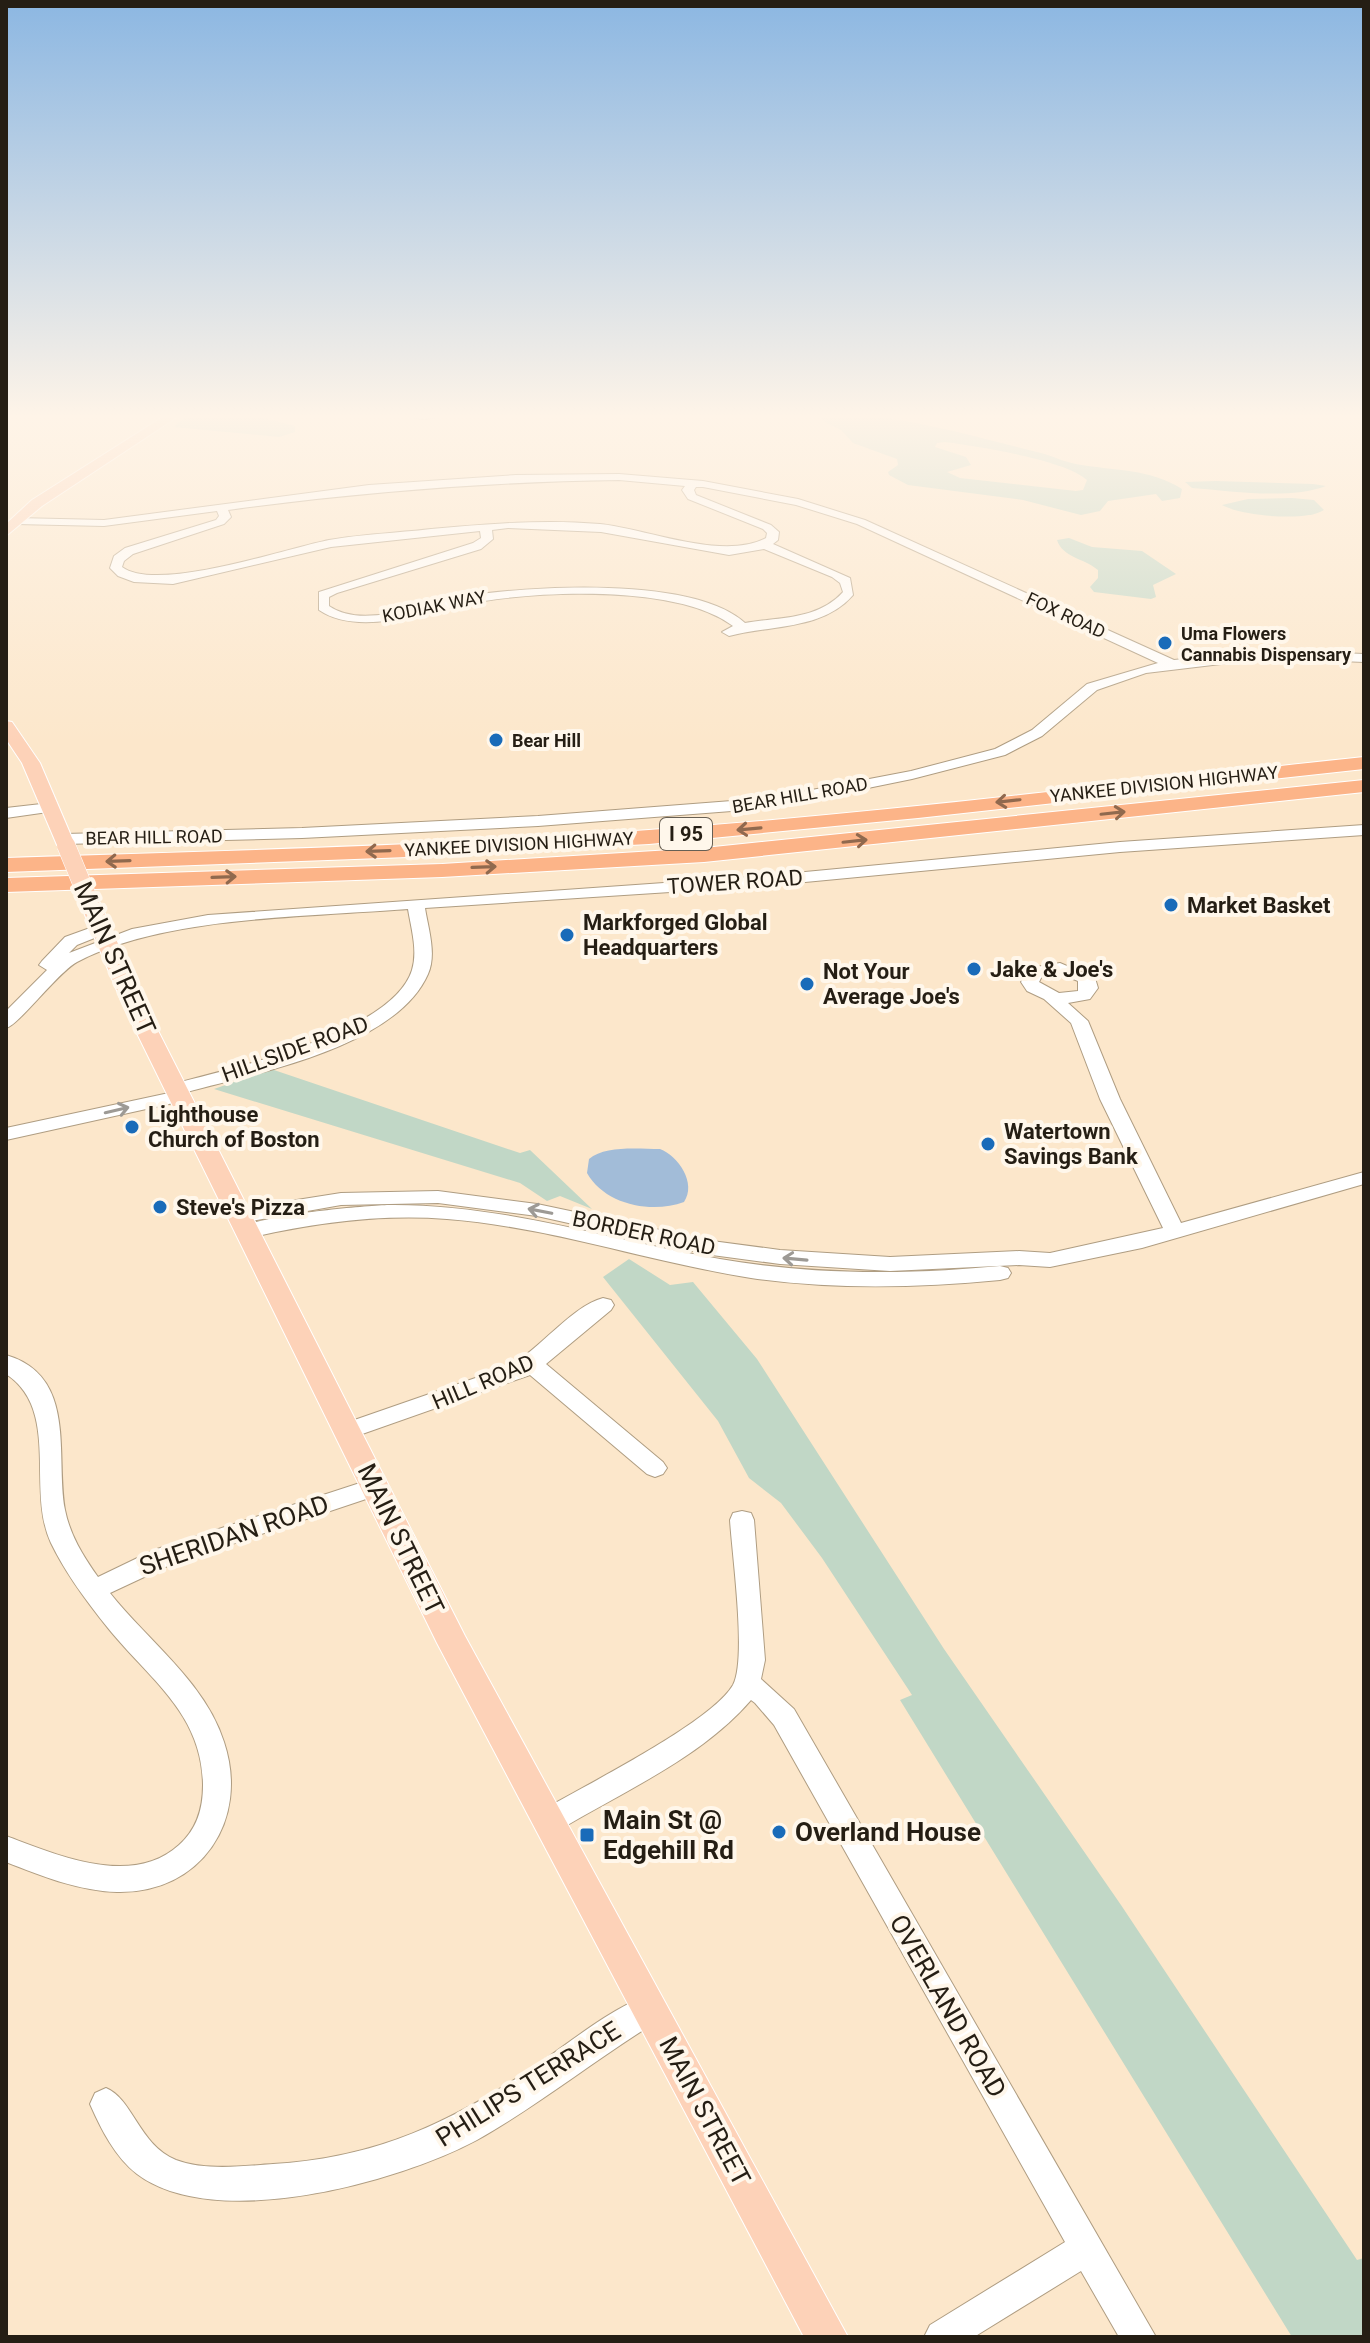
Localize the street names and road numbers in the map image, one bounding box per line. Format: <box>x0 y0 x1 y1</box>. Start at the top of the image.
street label: KODIAK WAY <box>380 586 488 626</box>
street label: FOX ROAD <box>1023 588 1109 642</box>
street label: YANKEE DIVISION HIGHWAY <box>1049 762 1279 806</box>
street label: BEAR HILL ROAD <box>731 773 869 817</box>
road number: I 95 <box>660 818 712 850</box>
street label: BEAR HILL ROAD <box>85 825 223 849</box>
street label: YANKEE DIVISION HIGHWAY <box>404 828 634 860</box>
street label: TOWER ROAD <box>666 865 804 899</box>
street label: MAIN STREET <box>68 877 162 1039</box>
street label: HILLSIDE ROAD <box>218 1011 372 1087</box>
street label: BORDER ROAD <box>570 1206 718 1260</box>
street label: HILL ROAD <box>428 1349 538 1415</box>
street label: MAIN STREET <box>352 1459 450 1619</box>
street label: SHERIDAN ROAD <box>135 1489 333 1581</box>
street label: OVERLAND ROAD <box>884 1909 1012 2103</box>
street label: PHILIPS TERRACE <box>430 2015 626 2153</box>
street label: MAIN STREET <box>653 2031 757 2191</box>

